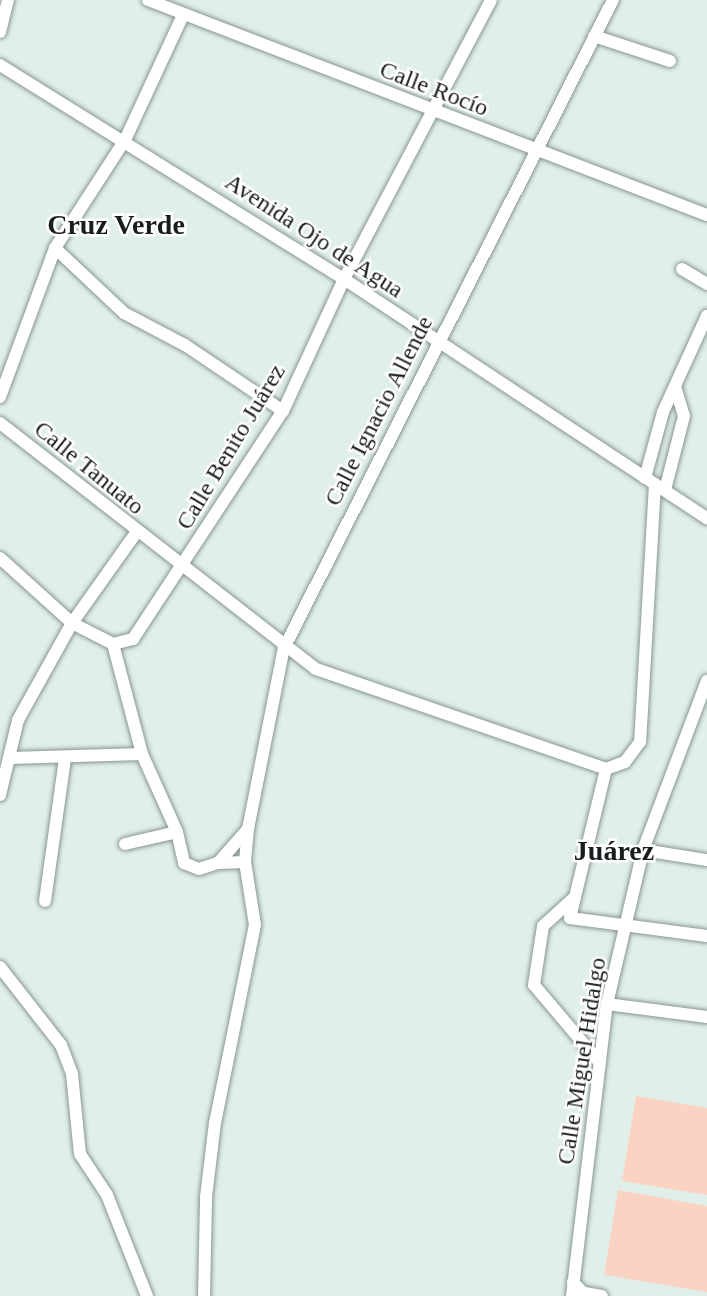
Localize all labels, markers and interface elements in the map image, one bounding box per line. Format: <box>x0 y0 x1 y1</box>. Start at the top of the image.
street label: Calle Rocío <box>376 55 492 123</box>
street label: Avenida Ojo de Agua <box>219 167 409 305</box>
district label: Cruz Verde <box>47 208 185 242</box>
street label: Calle Ignacio Allende <box>318 311 440 511</box>
street label: Calle Benito Juárez <box>170 359 292 535</box>
street label: Calle Tanuato <box>28 415 150 521</box>
district label: Juárez <box>574 834 654 868</box>
street label: Calle Miguel Hidalgo <box>551 955 613 1167</box>

